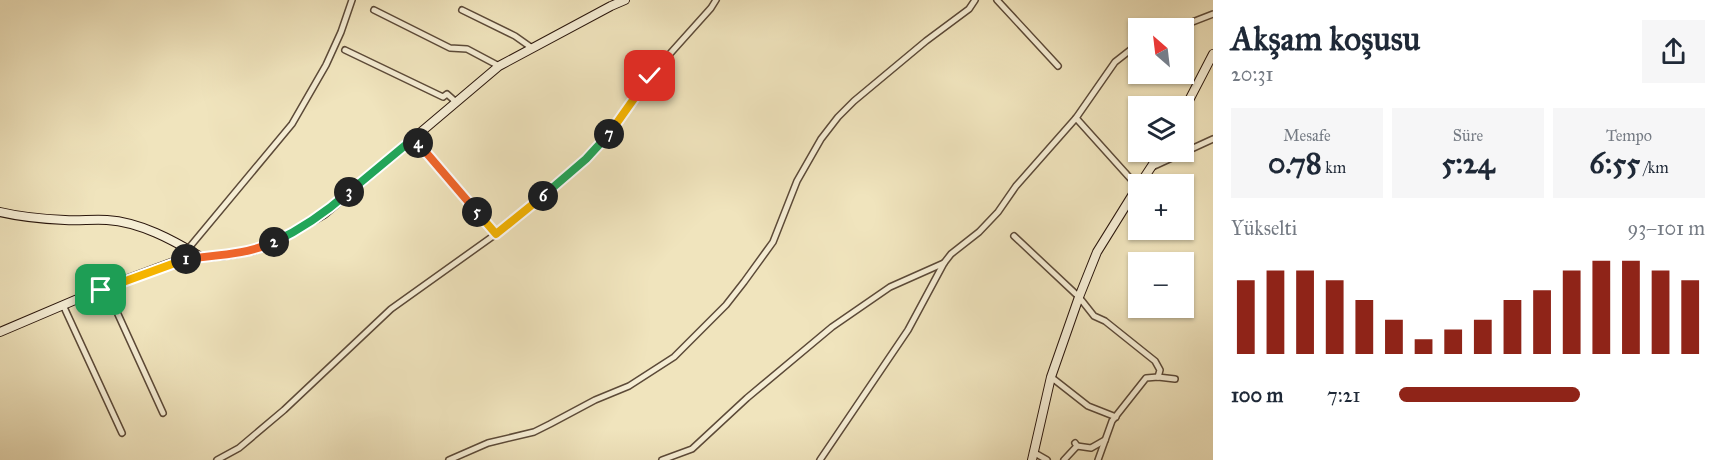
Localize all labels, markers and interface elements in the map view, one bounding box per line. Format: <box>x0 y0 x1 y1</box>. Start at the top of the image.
north arrow <box>1128 18 1194 84</box>
map controls <box>1128 18 1194 318</box>
text: Akşam koşusu <box>1231 19 1420 59</box>
button: share <box>1642 20 1705 83</box>
pin <box>624 50 675 101</box>
icon: check <box>633 59 666 92</box>
text: 20:31 <box>1231 62 1273 86</box>
button: layers <box>1128 96 1194 162</box>
pin: 7 <box>594 119 624 149</box>
text: 7 <box>605 124 613 143</box>
text: Mesafe <box>1283 126 1331 145</box>
text: Süre <box>1453 126 1483 145</box>
text: Tempo <box>1606 126 1652 145</box>
pin: 4 <box>403 128 433 158</box>
text: 4 <box>414 133 422 152</box>
text: 0.78 <box>1268 145 1322 181</box>
text: 5:24 <box>1441 145 1495 181</box>
text: 6:55 <box>1589 145 1640 181</box>
text: km <box>1322 158 1346 177</box>
text: /km <box>1640 158 1669 177</box>
button: + <box>1128 174 1194 240</box>
pin: 3 <box>334 177 364 207</box>
pin: 6 <box>528 181 558 211</box>
text: 3 <box>346 182 352 201</box>
text: 6 <box>539 186 547 205</box>
pin: 5 <box>462 197 492 227</box>
text: 5 <box>473 202 481 221</box>
text: Yükselti <box>1231 216 1297 240</box>
text: 93–101 m <box>1628 216 1705 240</box>
pin: 2 <box>259 227 289 257</box>
text: 2 <box>270 232 278 251</box>
pin: 1 <box>171 244 201 274</box>
text: 1 <box>183 249 189 268</box>
button: − <box>1128 252 1194 318</box>
pin <box>75 264 126 315</box>
icon: arrive <box>84 273 117 306</box>
text: 100 m <box>1231 383 1283 407</box>
text: 7:21 <box>1327 383 1360 407</box>

